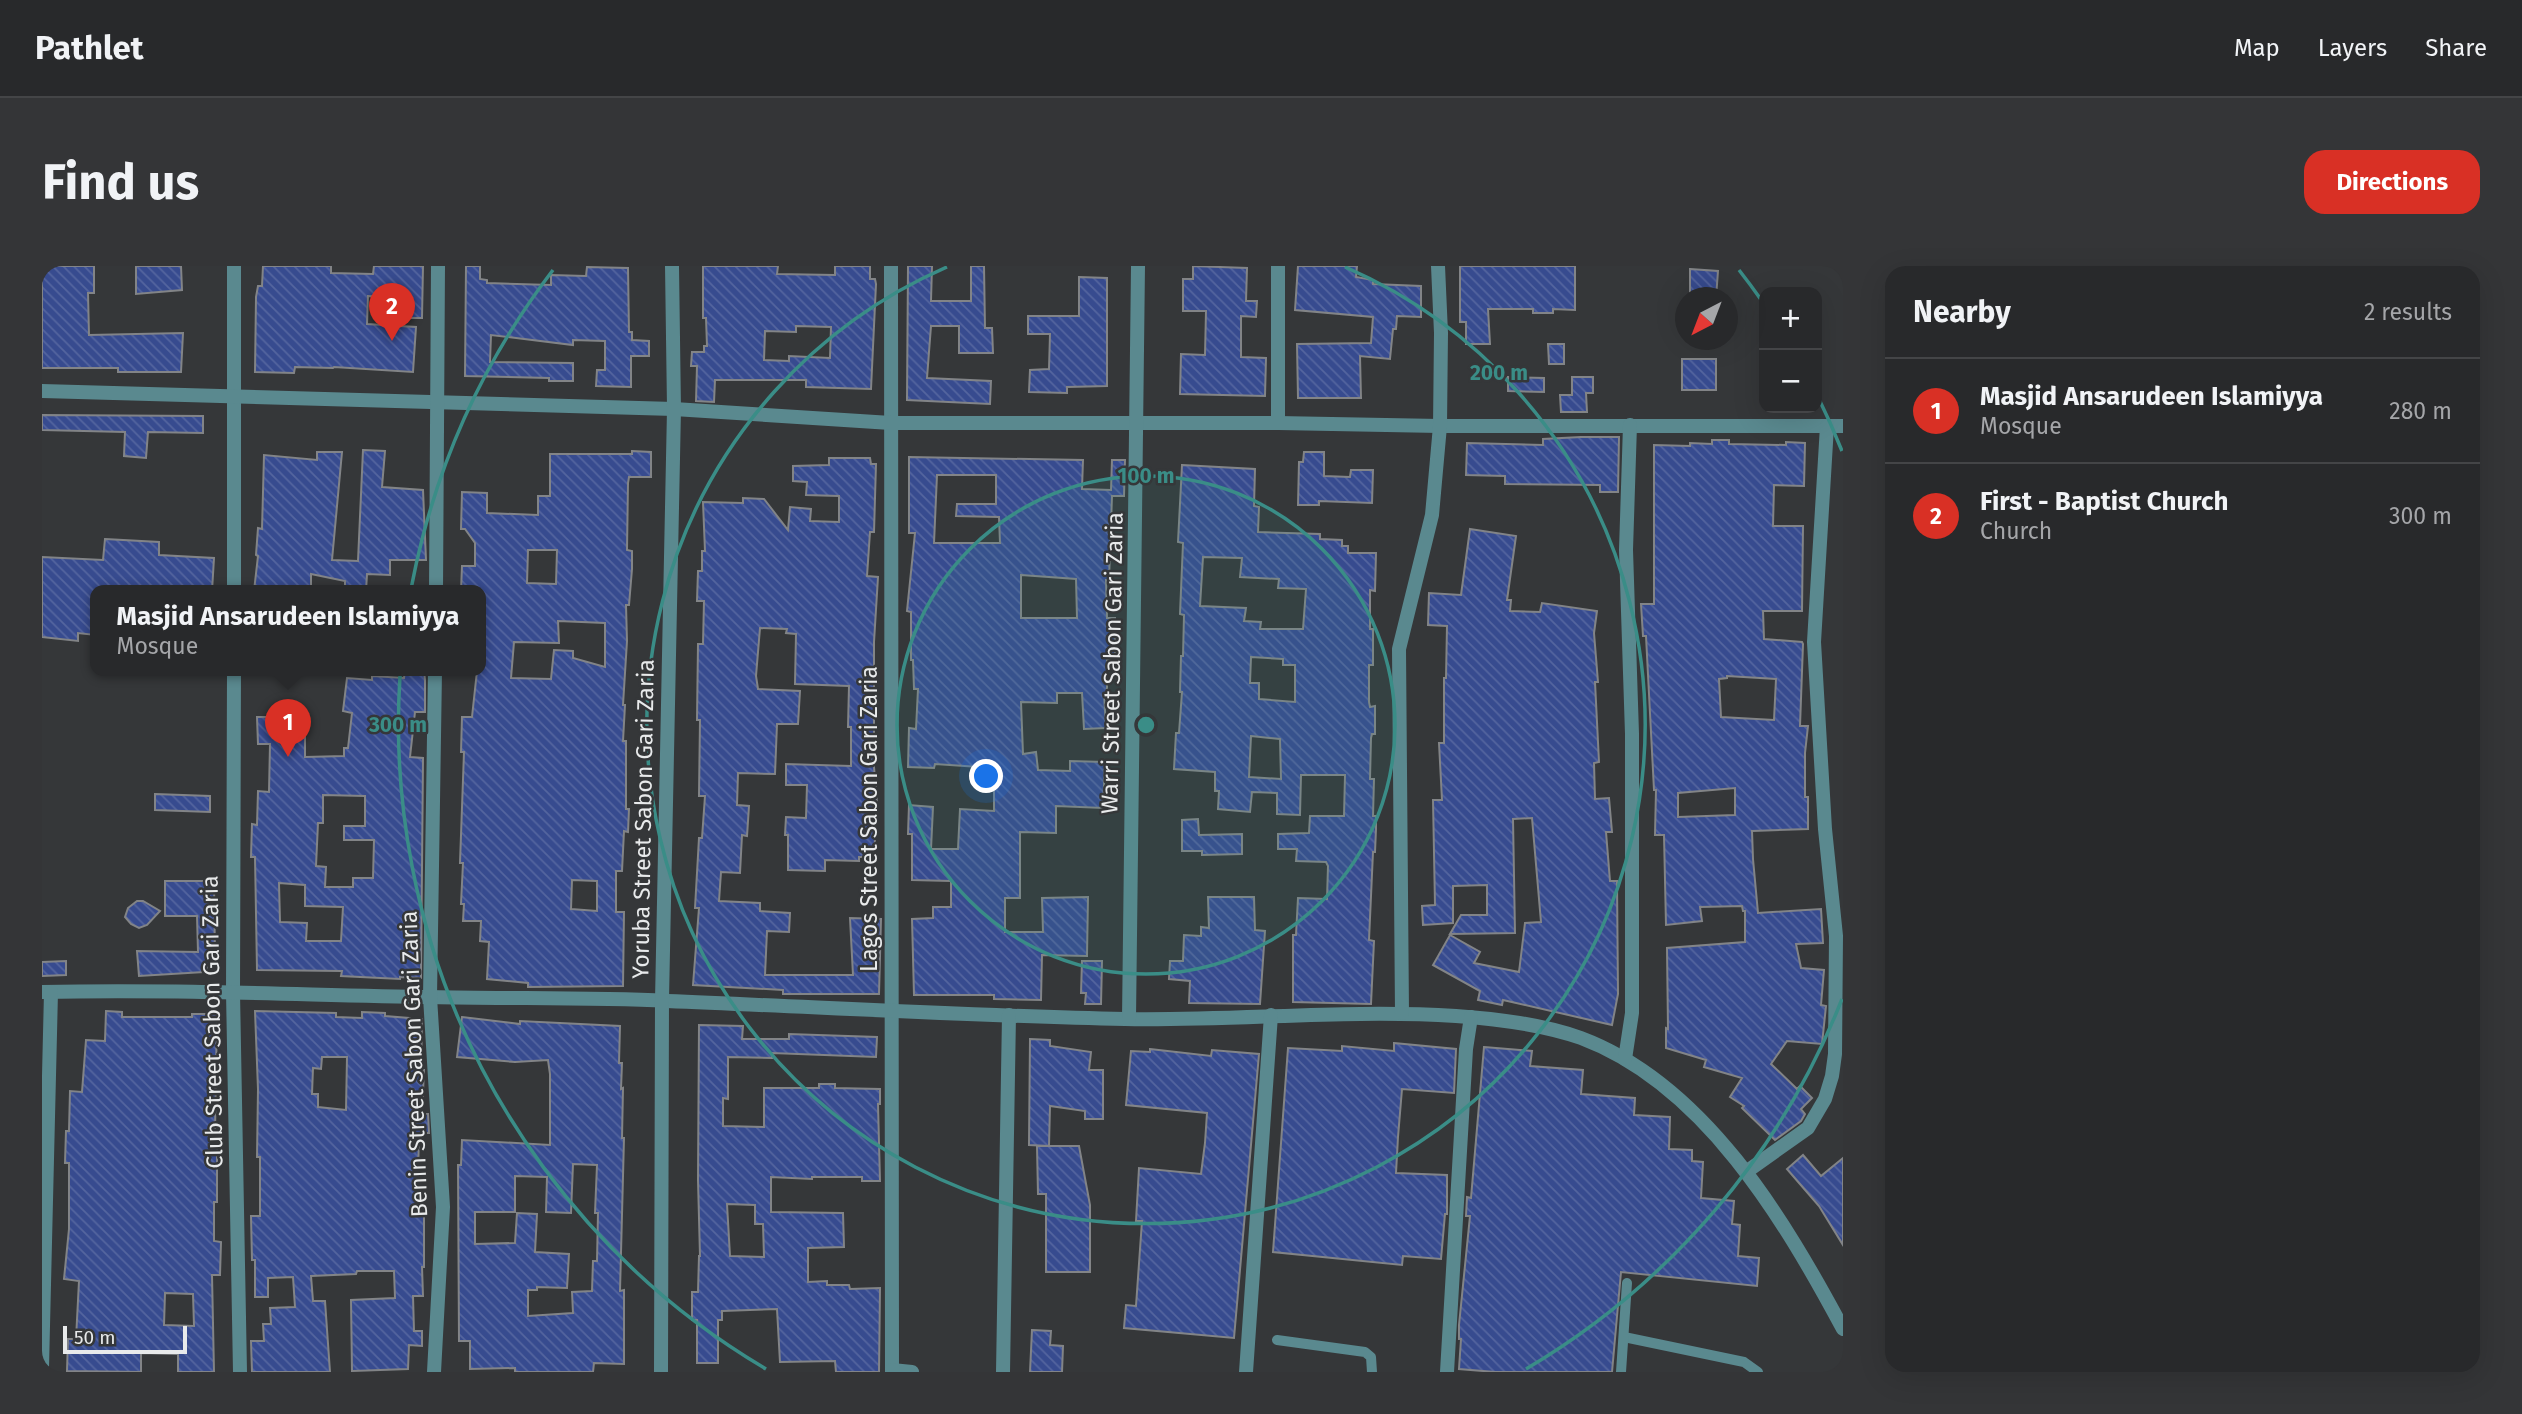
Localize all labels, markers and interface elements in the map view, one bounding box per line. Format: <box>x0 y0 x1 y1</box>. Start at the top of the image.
text: Pathlet <box>35 28 144 68</box>
text: Map <box>2234 34 2280 62</box>
text: Layers <box>2318 34 2387 62</box>
text: Share <box>2425 34 2487 62</box>
button: Directions <box>2304 150 2480 214</box>
text: Find us <box>42 153 199 212</box>
pin: 2 <box>369 283 415 341</box>
north arrow <box>1675 287 1738 350</box>
map controls <box>1759 287 1822 413</box>
button: + <box>1759 287 1822 350</box>
text: Nearby <box>1913 294 2011 330</box>
text: 2 results <box>2364 298 2452 326</box>
button: − <box>1759 350 1822 413</box>
text: 200 m <box>1470 360 1528 386</box>
text: Masjid Ansarudeen Islamiyya <box>1980 381 2323 412</box>
text: 1 <box>1931 397 1941 425</box>
text: 280 m <box>2389 397 2452 425</box>
text: Mosque <box>1980 412 2062 440</box>
text: 100 m <box>1117 463 1175 489</box>
text: First - Baptist Church <box>1980 486 2228 517</box>
text: 2 <box>1930 502 1942 530</box>
text: 300 m <box>2389 502 2452 530</box>
street label: Warri Street Sabon Gari Zaria <box>1095 512 1129 814</box>
text: Church <box>1980 517 2052 545</box>
popup <box>90 585 486 676</box>
text: Masjid Ansarudeen Islamiyya <box>117 601 459 632</box>
text: Mosque <box>117 632 198 660</box>
street label: Yoruba Street Sabon Gari Zaria <box>626 659 660 979</box>
street label: Lagos Street Sabon Gari Zaria <box>855 666 883 972</box>
pin: 1 <box>265 699 311 757</box>
text: 300 m <box>368 712 427 738</box>
centre of rings <box>1134 713 1158 737</box>
your location <box>969 759 1003 793</box>
street label: Club Street Sabon Gari Zaria <box>195 875 229 1169</box>
street label: Benin Street Sabon Gari Zaria <box>395 910 433 1218</box>
scale bar <box>63 1323 187 1355</box>
text: 50 m <box>74 1326 115 1349</box>

